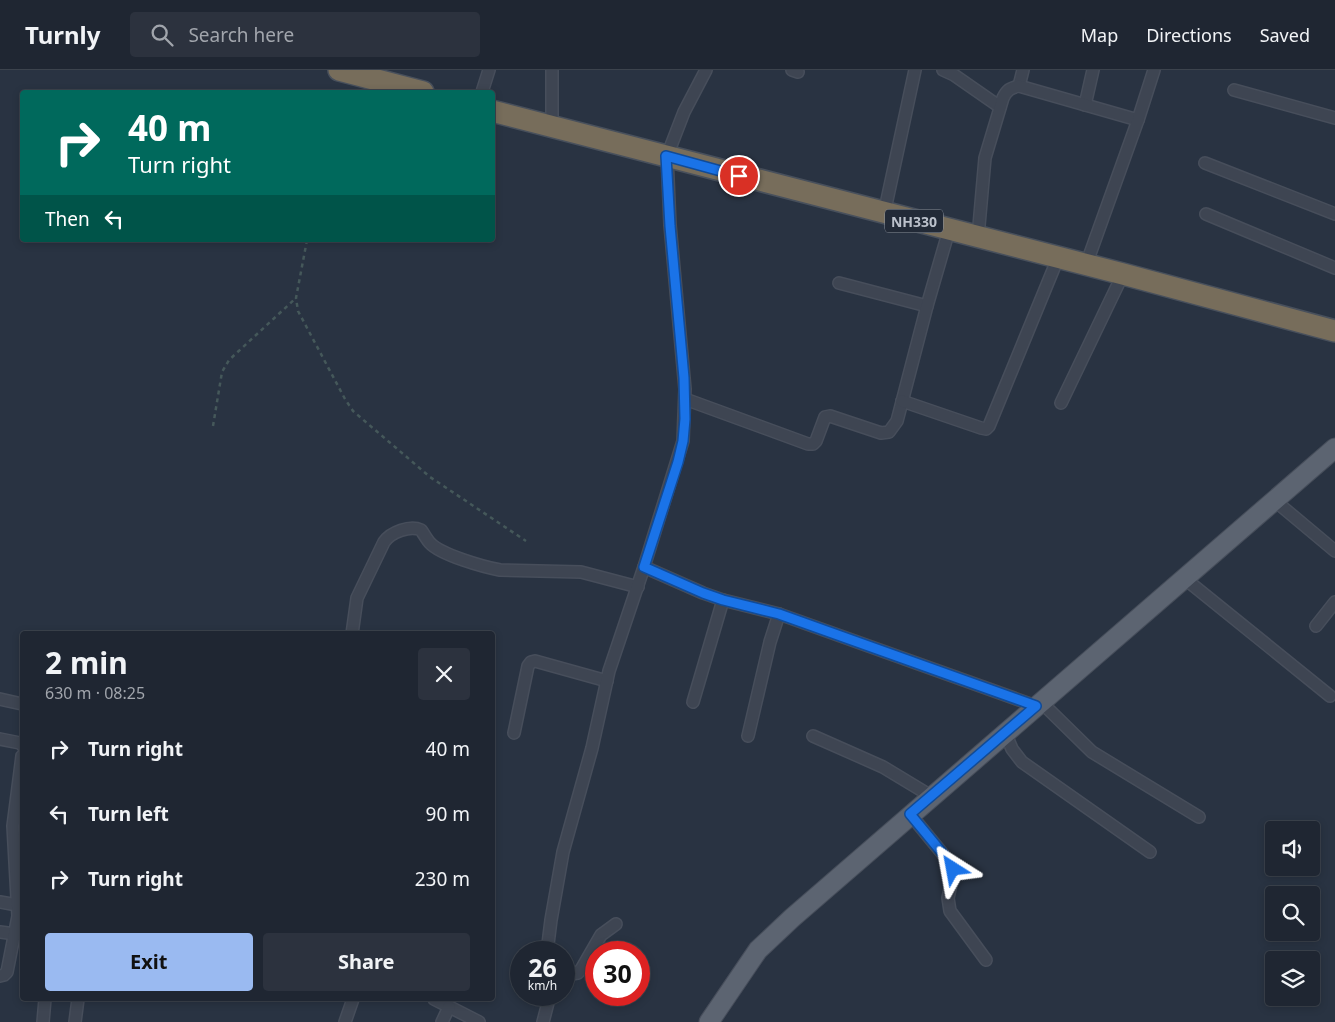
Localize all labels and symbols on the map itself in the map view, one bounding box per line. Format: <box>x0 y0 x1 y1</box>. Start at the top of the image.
pin <box>718 155 760 197</box>
road number: NH330 <box>885 210 943 232</box>
position arrow <box>926 842 978 894</box>
speed limit sign: 30 <box>585 941 650 1006</box>

